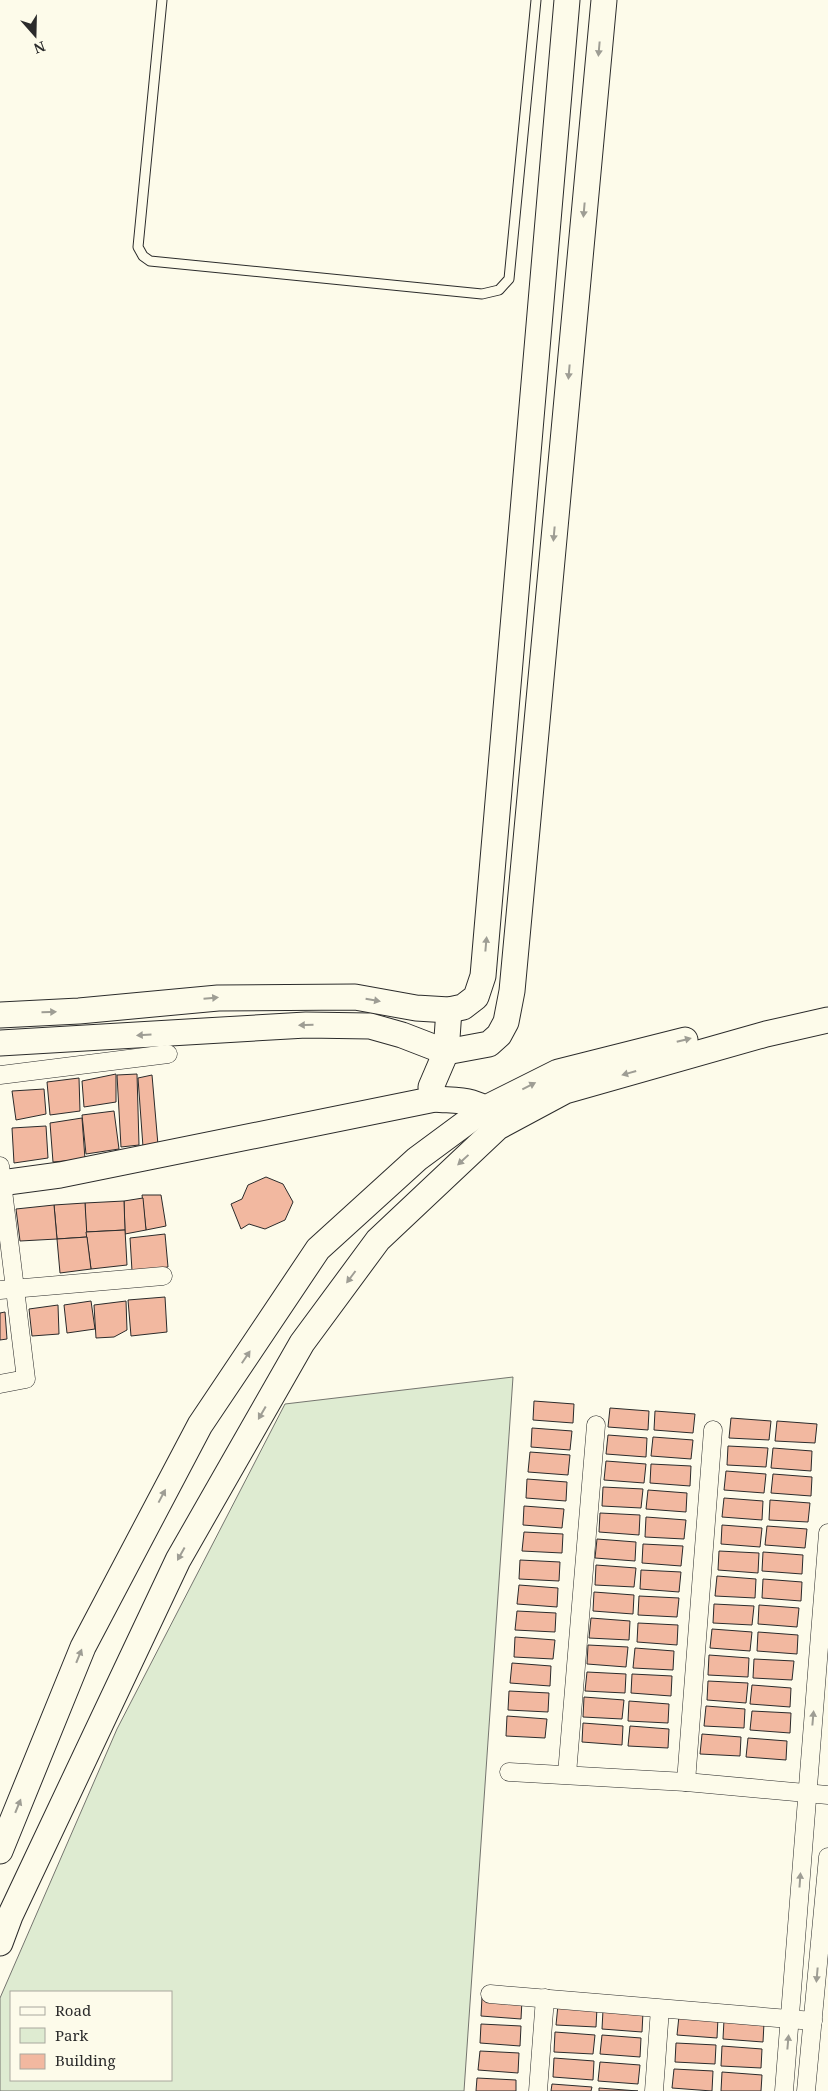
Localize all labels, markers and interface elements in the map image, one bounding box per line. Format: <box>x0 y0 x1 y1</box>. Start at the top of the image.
north arrow <box>10 10 60 60</box>
text: N <box>31 37 48 59</box>
one-way arrow <box>595 41 603 57</box>
one-way arrow <box>580 203 588 219</box>
one-way arrow <box>565 364 573 380</box>
one-way arrow <box>550 526 558 542</box>
one-way arrow <box>483 935 491 951</box>
one-way arrow <box>203 994 219 1002</box>
one-way arrow <box>365 997 381 1005</box>
one-way arrow <box>41 1008 57 1016</box>
one-way arrow <box>298 1021 314 1029</box>
one-way arrow <box>135 1031 151 1039</box>
one-way arrow <box>677 1036 692 1044</box>
one-way arrow <box>621 1069 636 1077</box>
one-way arrow <box>522 1082 537 1090</box>
one-way arrow <box>457 1154 469 1166</box>
one-way arrow <box>345 1270 356 1283</box>
one-way arrow <box>241 1350 250 1363</box>
one-way arrow <box>257 1406 266 1419</box>
one-way arrow <box>158 1489 167 1503</box>
one-way arrow <box>177 1547 186 1561</box>
one-way arrow <box>76 1648 84 1663</box>
one-way arrow <box>809 1710 817 1726</box>
one-way arrow <box>15 1799 23 1813</box>
one-way arrow <box>797 1872 805 1888</box>
one-way arrow <box>813 1967 821 1983</box>
legend <box>10 1991 172 2081</box>
text: Road <box>55 2000 91 2020</box>
text: Park <box>55 2025 89 2045</box>
one-way arrow <box>784 2034 792 2050</box>
text: Building <box>55 2050 116 2070</box>

